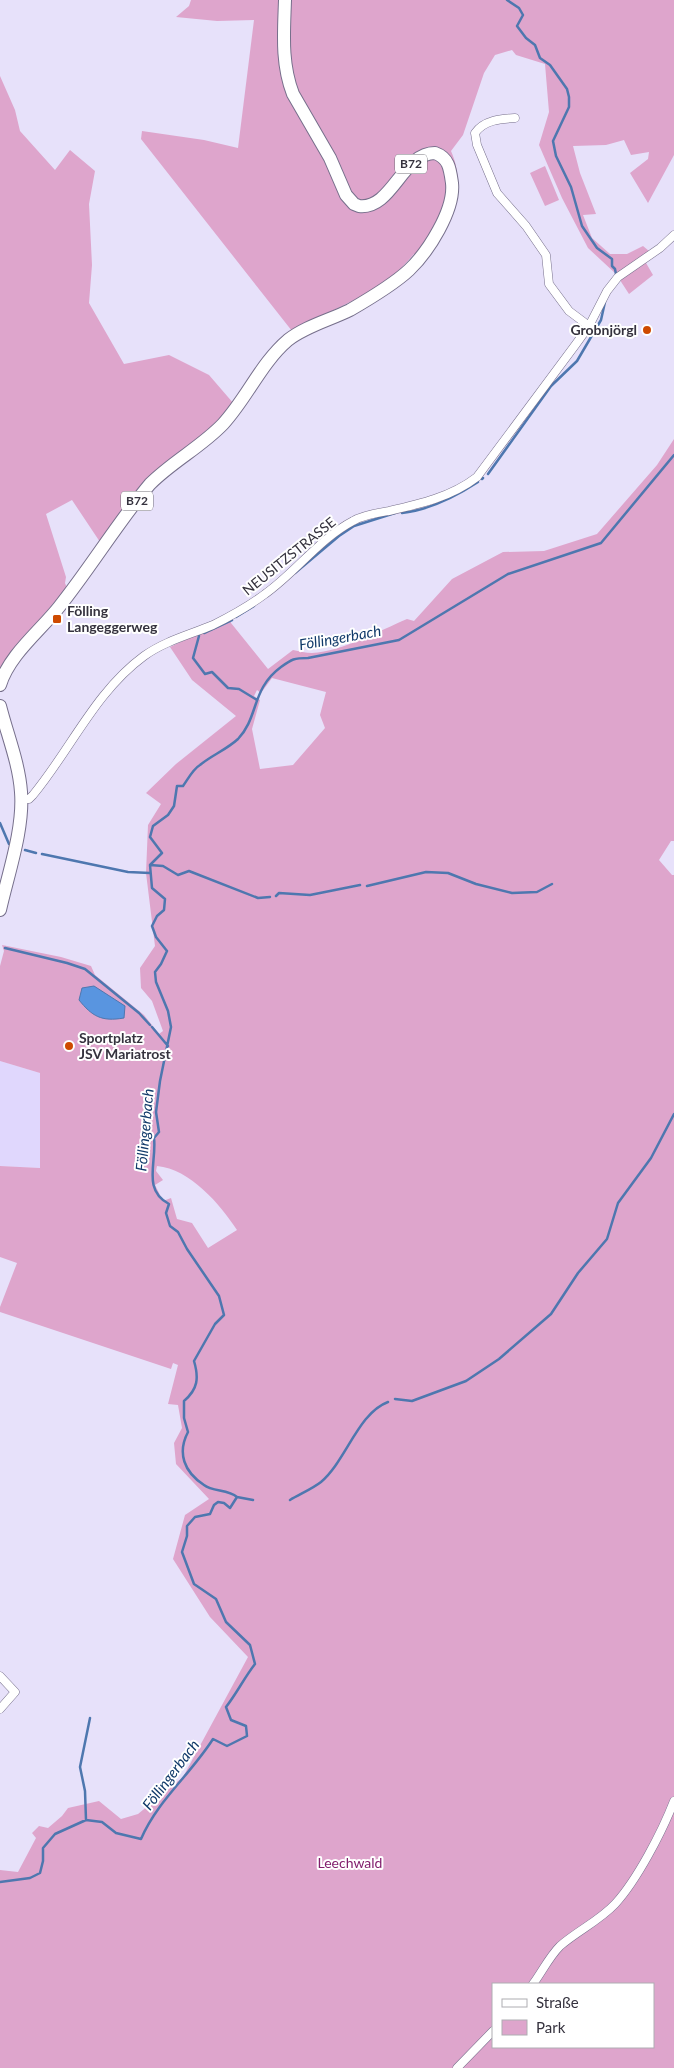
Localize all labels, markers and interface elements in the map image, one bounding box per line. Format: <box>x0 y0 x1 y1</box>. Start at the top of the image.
road number: B72 <box>395 154 427 173</box>
place label: Grobnjörgl <box>570 321 637 338</box>
marker: Grobnjörgl <box>641 324 653 336</box>
road number: B72 <box>121 492 153 511</box>
street label: NEUSITZSTRASSE <box>239 513 339 598</box>
place label: Fölling Langeggerweg <box>67 602 158 635</box>
marker: Fölling Langeggerweg <box>51 613 63 625</box>
water label: Föllingerbach <box>297 621 382 653</box>
place label: Sportplatz JSV Mariatrost <box>79 1029 171 1062</box>
marker: Sportplatz JSV Mariatrost <box>63 1040 75 1052</box>
water label: Föllingerbach <box>131 1088 157 1172</box>
water label: Föllingerbach <box>138 1736 202 1813</box>
park label: Leechwald <box>318 1854 382 1871</box>
legend <box>492 1983 654 2048</box>
text: Straße <box>536 1993 579 2011</box>
text: Park <box>536 2018 566 2036</box>

